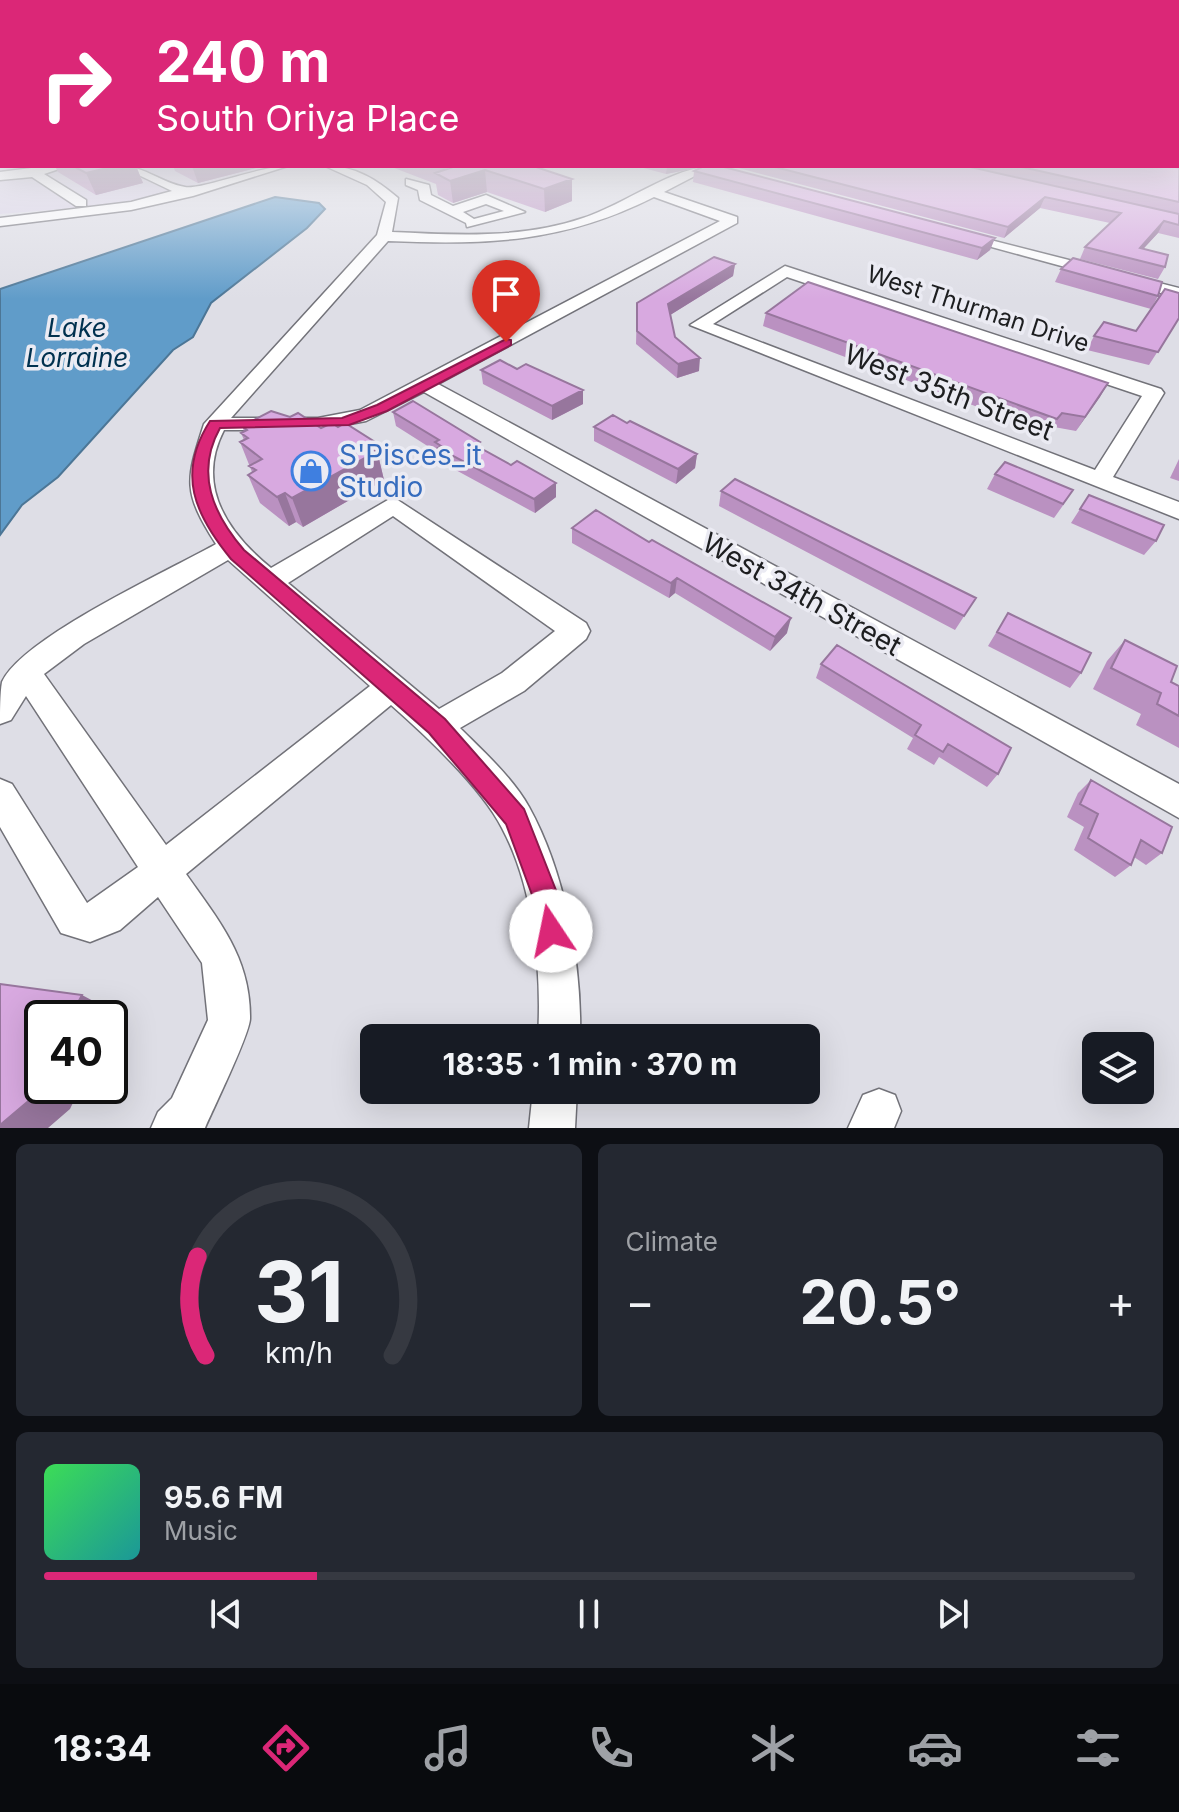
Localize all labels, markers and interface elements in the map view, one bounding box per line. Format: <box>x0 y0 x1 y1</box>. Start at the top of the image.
text: 240 m <box>156 28 330 96</box>
icon: right <box>24 32 128 136</box>
text: South Oriya Place <box>156 96 459 140</box>
street label: West Thurman Drive <box>863 259 1093 358</box>
pin <box>472 260 540 342</box>
icon: arrive <box>484 272 528 316</box>
water label: Lake Lorraine <box>26 312 128 373</box>
street label: West 35th Street <box>840 336 1058 448</box>
place label: S'Pisces_it Studio <box>339 438 482 504</box>
shop icon: S'Pisces_it Studio <box>290 450 332 492</box>
street label: West 34th Street <box>697 525 907 663</box>
position arrow <box>509 889 593 973</box>
speed limit sign: 40 <box>24 1000 128 1104</box>
map controls <box>1082 1032 1154 1104</box>
button: layers <box>1082 1032 1154 1104</box>
text: 18:35 · 1 min · 370 m <box>443 1046 737 1082</box>
text: Climate <box>626 1226 718 1257</box>
text: 31 <box>254 1241 344 1342</box>
text: 20.5° <box>799 1266 961 1338</box>
text: − <box>626 1275 655 1329</box>
text: + <box>1106 1275 1135 1329</box>
text: km/h <box>265 1335 333 1370</box>
text: 95.6 FM <box>164 1479 283 1515</box>
text: Music <box>164 1515 238 1546</box>
icon: previous <box>204 1592 248 1636</box>
icon: pause <box>567 1592 611 1636</box>
icon: next <box>931 1592 975 1636</box>
icon: directions <box>258 1720 314 1776</box>
icon: music <box>420 1720 476 1776</box>
icon: phone <box>583 1720 639 1776</box>
icon: climate <box>745 1720 801 1776</box>
icon: car <box>907 1720 963 1776</box>
icon: filters <box>1070 1720 1126 1776</box>
text: 18:34 <box>53 1726 152 1770</box>

